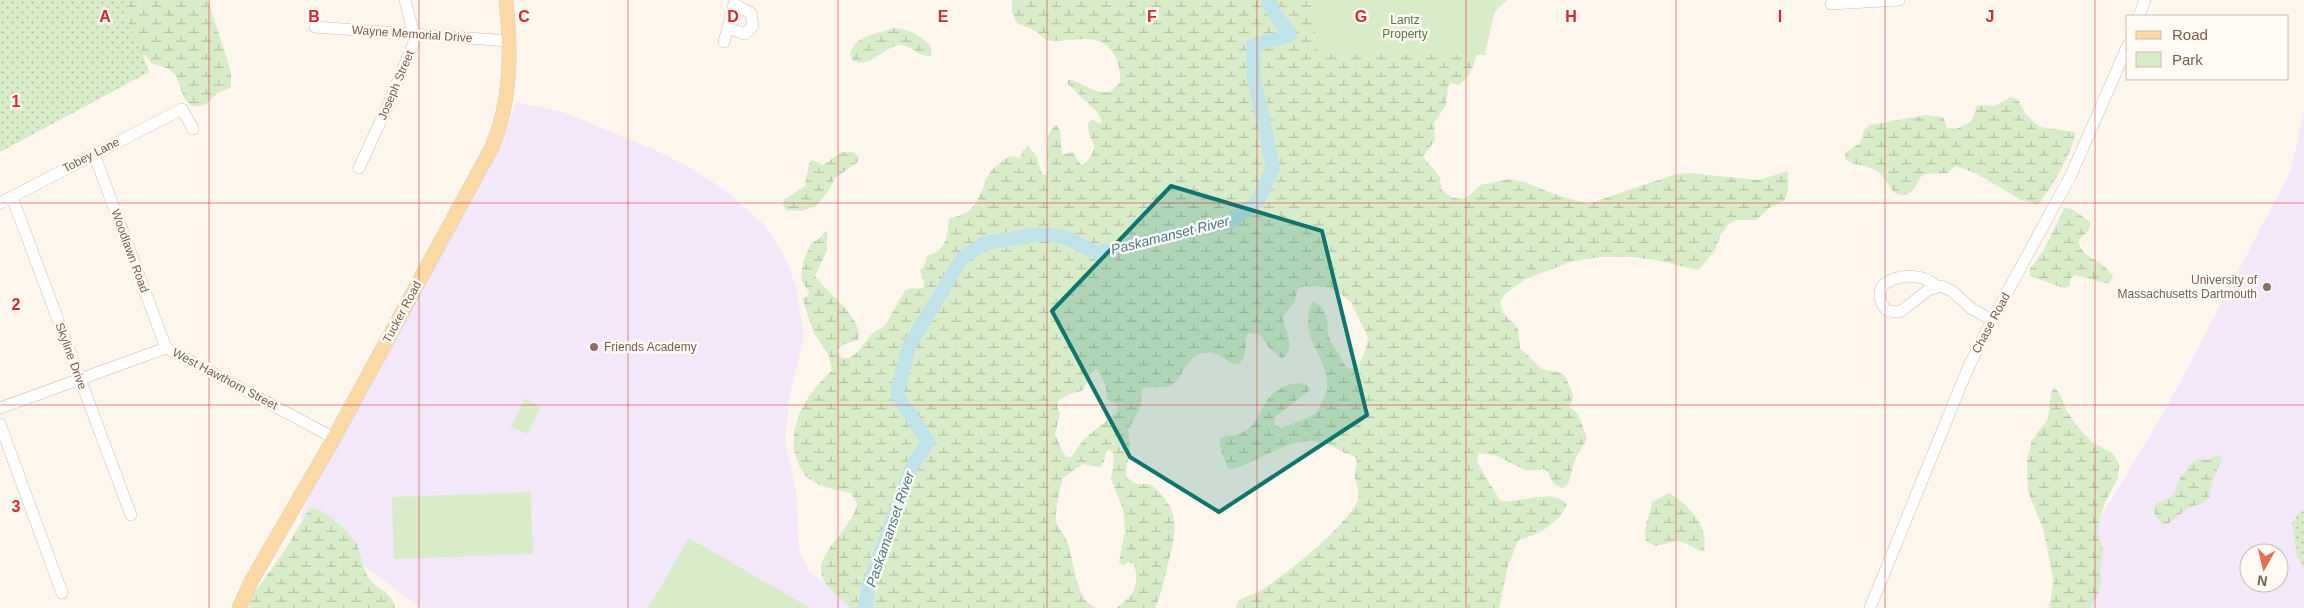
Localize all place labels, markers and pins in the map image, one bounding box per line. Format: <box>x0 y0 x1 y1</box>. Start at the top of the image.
place label: University of Massachusetts Dartmouth <box>2118 273 2258 301</box>
marker: University of Massachusetts Dartmouth <box>2261 281 2273 293</box>
place label: Friends Academy <box>604 340 697 354</box>
marker: Friends Academy <box>588 341 600 353</box>

